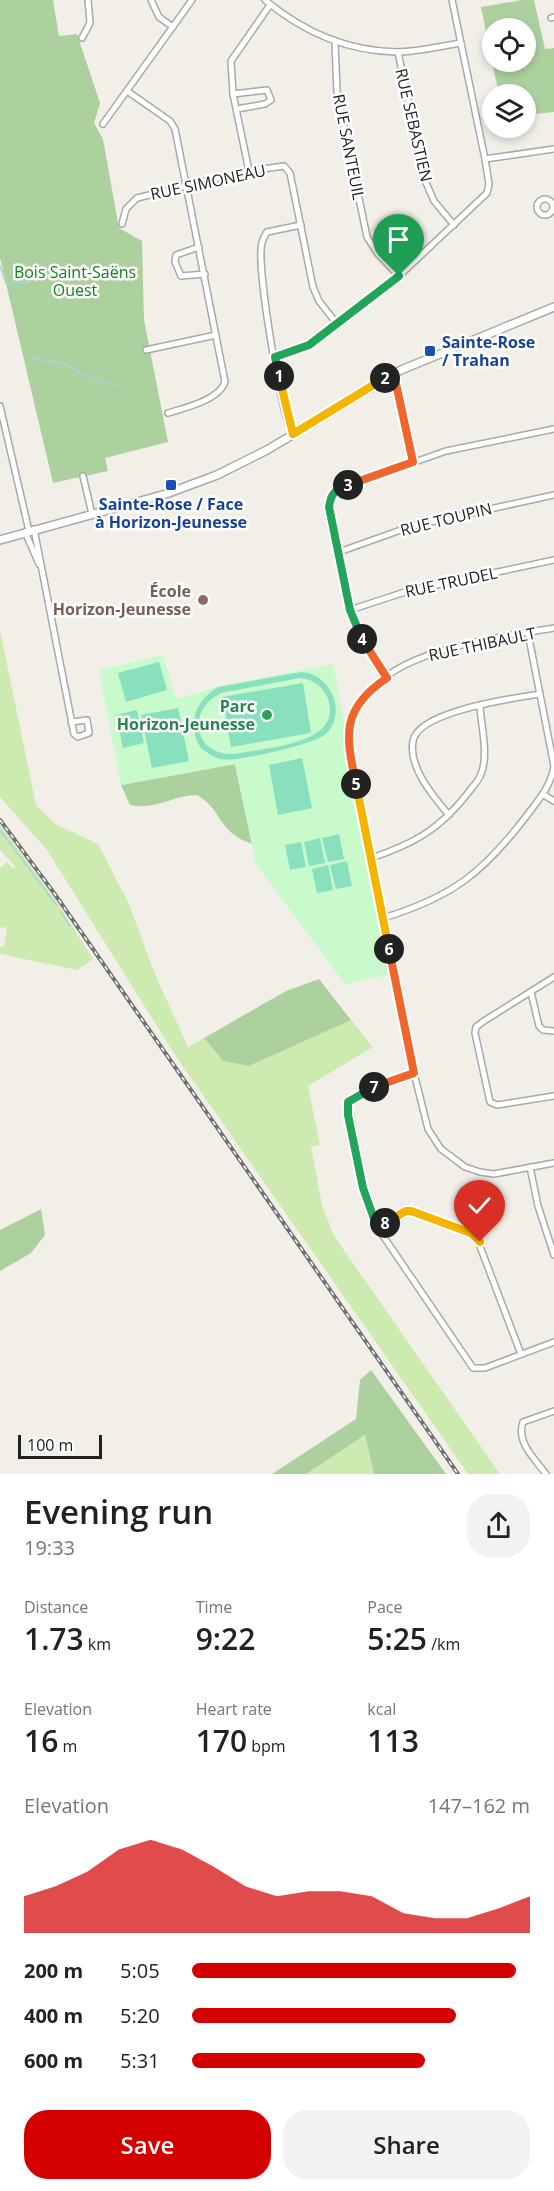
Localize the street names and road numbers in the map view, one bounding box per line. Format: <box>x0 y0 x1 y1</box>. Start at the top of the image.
street label: RUE SEBASTIEN <box>390 66 438 184</box>
street label: RUE SANTEUIL <box>328 92 370 202</box>
street label: RUE SIMONEAU <box>148 159 268 205</box>
street label: RUE TOUPIN <box>398 497 494 541</box>
street label: RUE TRUDEL <box>403 561 499 603</box>
street label: RUE THIBAULT <box>426 622 538 666</box>

